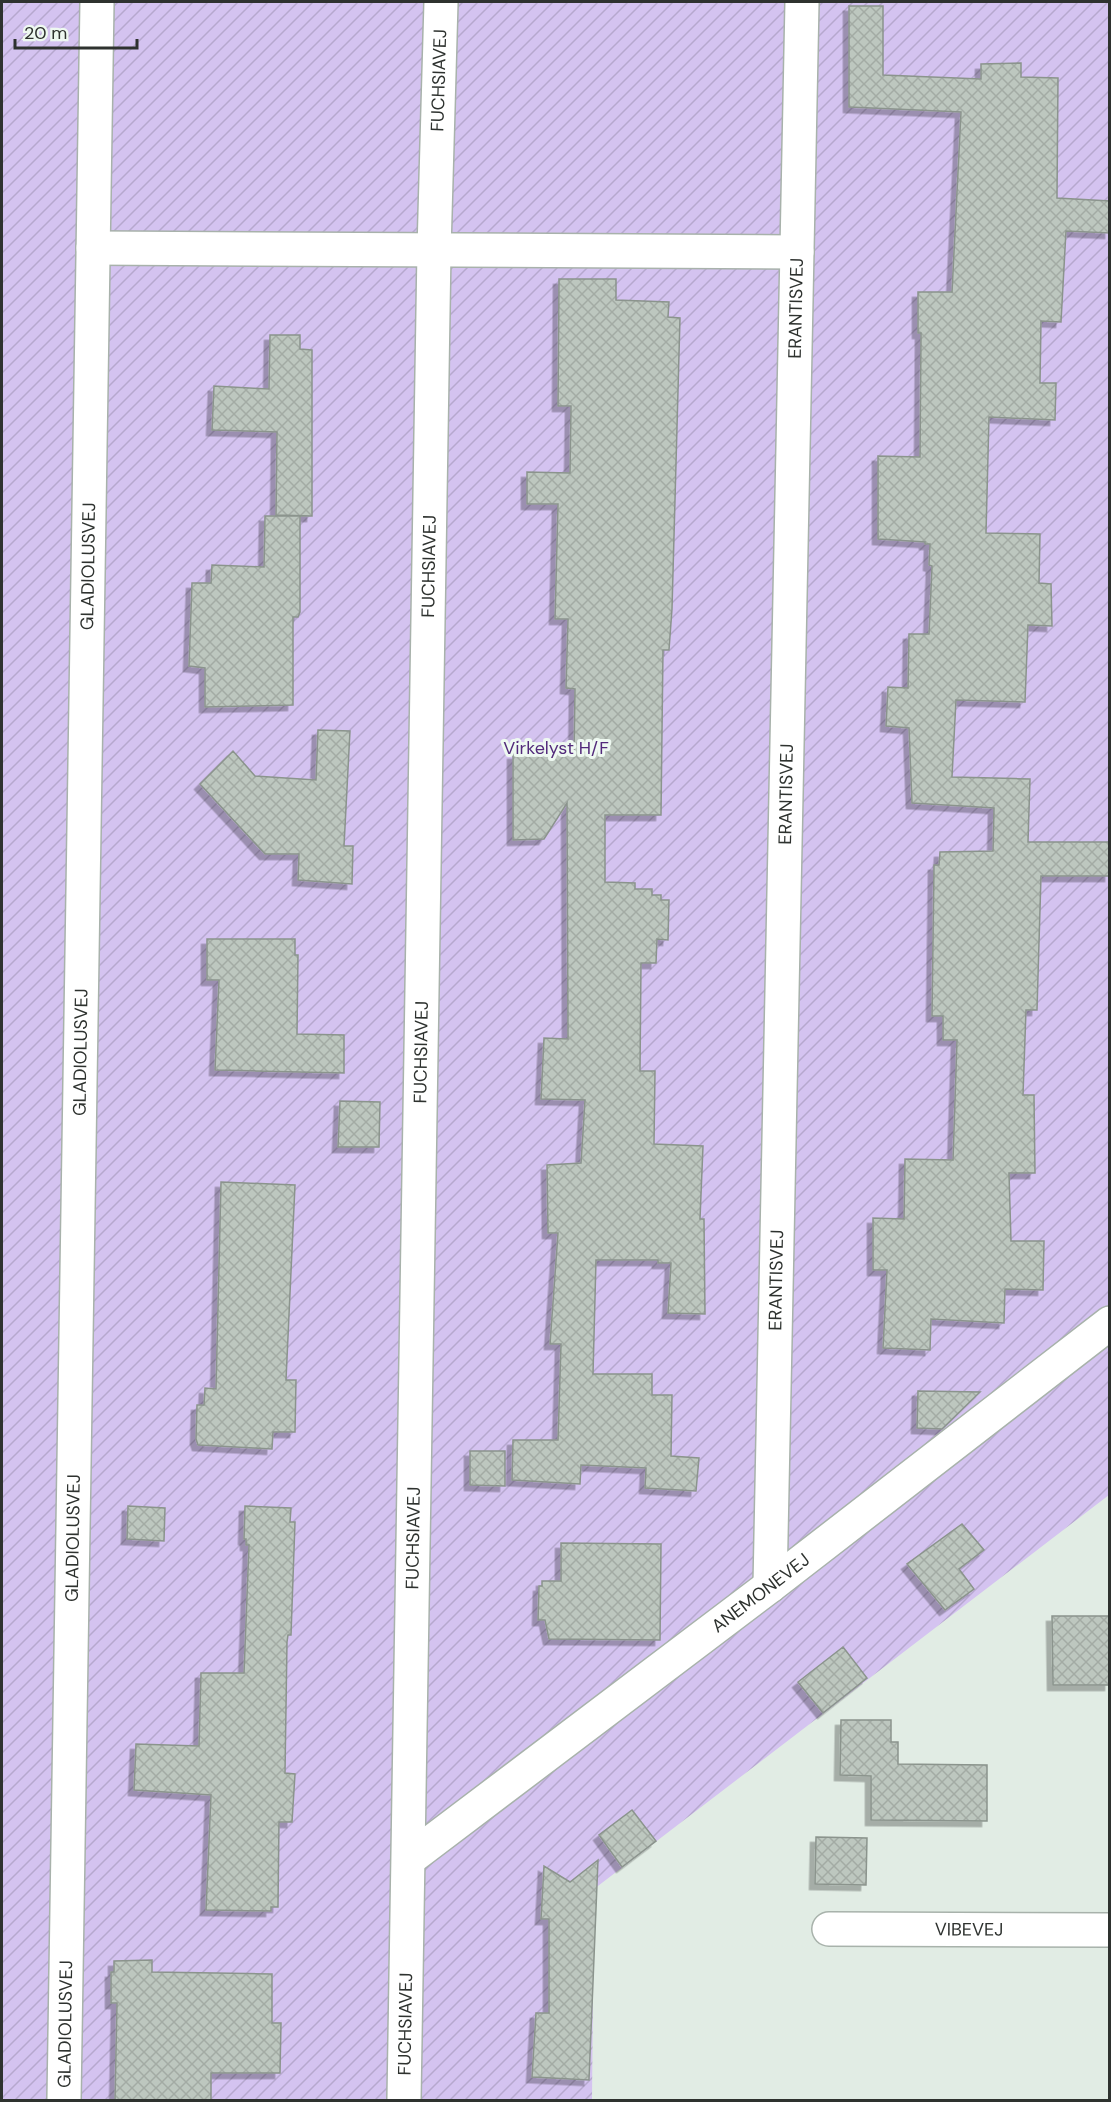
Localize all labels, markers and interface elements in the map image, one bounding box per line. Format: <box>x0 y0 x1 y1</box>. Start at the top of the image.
scale bar <box>15 12 136 50</box>
text: 20 m <box>24 21 67 45</box>
street label: FUCHSIAVEJ <box>425 29 452 132</box>
street label: ERANTISVEJ <box>783 258 809 359</box>
street label: GLADIOLUSVEJ <box>75 502 101 630</box>
street label: FUCHSIAVEJ <box>416 515 442 618</box>
park label: Virkelyst H/F <box>503 736 609 760</box>
street label: ERANTISVEJ <box>773 743 799 845</box>
street label: GLADIOLUSVEJ <box>67 988 93 1116</box>
street label: FUCHSIAVEJ <box>408 1001 434 1104</box>
street label: ERANTISVEJ <box>763 1229 789 1331</box>
street label: GLADIOLUSVEJ <box>60 1474 86 1602</box>
street label: FUCHSIAVEJ <box>400 1487 426 1590</box>
street label: ANEMONEVEJ <box>707 1548 815 1638</box>
street label: VIBEVEJ <box>935 1917 1003 1942</box>
street label: GLADIOLUSVEJ <box>52 1960 78 2088</box>
street label: FUCHSIAVEJ <box>392 1972 418 2076</box>

